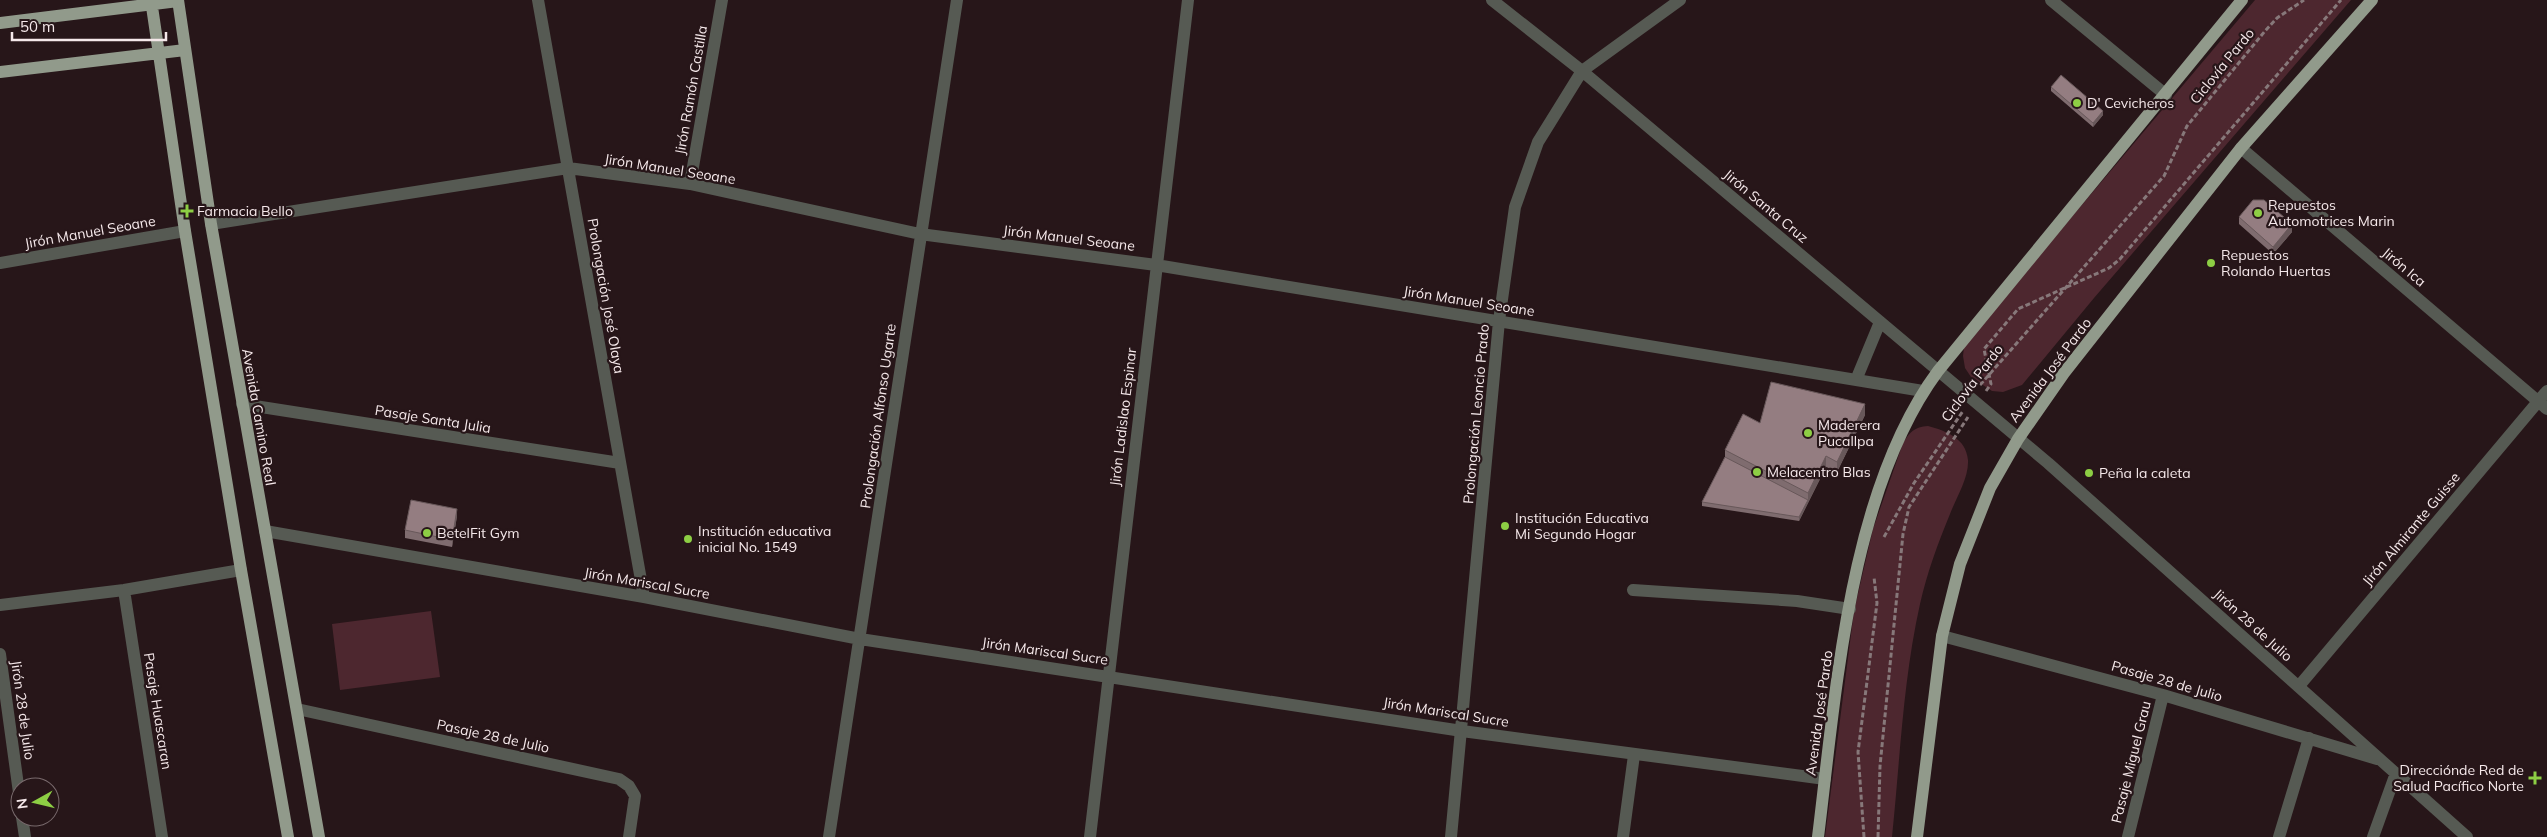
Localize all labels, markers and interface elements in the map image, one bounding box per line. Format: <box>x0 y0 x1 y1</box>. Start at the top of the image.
scale bar <box>12 10 166 42</box>
text: 50 m <box>20 17 55 36</box>
street label: Jirón Ramón Castilla <box>671 24 711 156</box>
street label: Ciclovía Pardo <box>2186 24 2258 108</box>
place label: D' Cevicheros <box>2087 94 2174 112</box>
marker: D' Cevicheros <box>2071 97 2083 109</box>
street label: Jirón Manuel Seoane <box>603 150 737 188</box>
street label: Jirón Santa Cruz <box>1720 165 1812 247</box>
place label: Repuestos Automotrices Marin <box>2268 196 2395 230</box>
place label: Farmacia Bello <box>197 202 293 220</box>
marker: Farmacia Bello <box>181 205 193 217</box>
marker: Repuestos Automotrices Marin <box>2252 207 2264 219</box>
street label: Jirón Manuel Seoane <box>23 212 157 252</box>
street label: Prolongación José Olaya <box>583 217 629 375</box>
street label: Jirón Manuel Seoane <box>1002 221 1136 255</box>
street label: Jirón Ica <box>2378 243 2430 291</box>
place label: Repuestos Rolando Huertas <box>2221 246 2331 280</box>
marker: Repuestos Rolando Huertas <box>2205 257 2217 269</box>
street label: Jirón Manuel Seoane <box>1402 282 1536 320</box>
street label: Avenida José Pardo <box>2005 314 2095 426</box>
street label: Prolongación Alfonso Ugarte <box>856 322 900 510</box>
street label: Prolongación Leoncio Prado <box>1459 323 1493 505</box>
street label: Ciclovía Pardo <box>1937 341 2007 425</box>
street label: Jirón Ladislao Espinar <box>1106 346 1141 487</box>
street label: Avenida Camino Real <box>238 347 280 487</box>
street label: Pasaje Santa Julia <box>374 401 492 437</box>
place label: Maderera Pucallpa <box>1818 416 1880 450</box>
marker: Maderera Pucallpa <box>1802 427 1814 439</box>
place label: Melacentro Blas <box>1767 463 1871 481</box>
place label: Peña la caleta <box>2099 464 2191 482</box>
marker: Melacentro Blas <box>1751 466 1763 478</box>
marker: Peña la caleta <box>2083 467 2095 479</box>
street label: Jirón Almirante Guisse <box>2358 468 2464 590</box>
place label: Institución Educativa Mi Segundo Hogar <box>1515 509 1649 543</box>
marker: Institución Educativa Mi Segundo Hogar <box>1499 520 1511 532</box>
place label: Institución educativa inicial No. 1549 <box>698 522 831 556</box>
place label: BetelFit Gym <box>437 524 520 542</box>
marker: BetelFit Gym <box>421 527 433 539</box>
marker: Institución educativa inicial No. 1549 <box>682 533 694 545</box>
street label: Jirón Mariscal Sucre <box>583 563 711 603</box>
street label: Jirón 28 de Julio <box>2210 585 2296 665</box>
street label: Jirón Mariscal Sucre <box>981 633 1109 669</box>
street label: Avenida José Pardo <box>1801 649 1837 777</box>
street label: Pasaje Huascaran <box>140 651 176 771</box>
street label: Pasaje 28 de Julio <box>2109 657 2225 705</box>
street label: Jirón 28 de Julio <box>7 659 39 761</box>
street label: Jirón Mariscal Sucre <box>1382 693 1510 731</box>
street label: Pasaje Miguel Grau <box>2107 699 2155 825</box>
street label: Pasaje 28 de Julio <box>435 715 551 757</box>
place label: Direcciónde Red de Salud Pacífico Norte <box>2393 761 2524 795</box>
marker: Direcciónde Red de Salud Pacífico Norte <box>2528 771 2542 785</box>
north arrow <box>10 777 60 827</box>
text: N <box>12 797 32 810</box>

